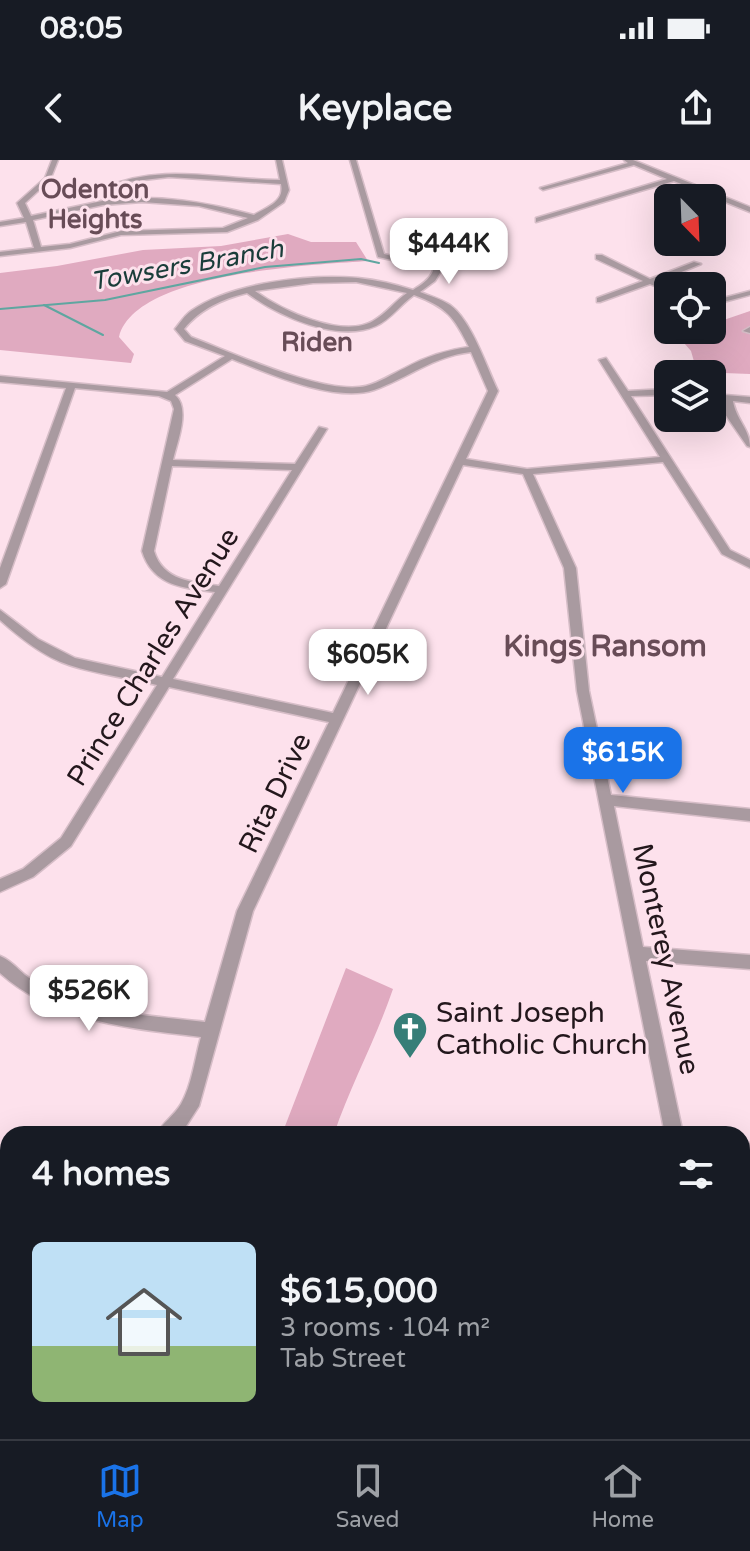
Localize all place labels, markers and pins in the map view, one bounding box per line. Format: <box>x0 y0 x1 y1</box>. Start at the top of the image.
pin: $444K <box>393 218 505 286</box>
pin: $605K <box>312 629 424 697</box>
pin: $615K <box>567 727 679 795</box>
pin: $526K <box>33 965 145 1033</box>
place label: Saint Joseph Catholic Church <box>436 996 648 1062</box>
church icon: Saint Joseph Catholic Church <box>391 1010 429 1060</box>

